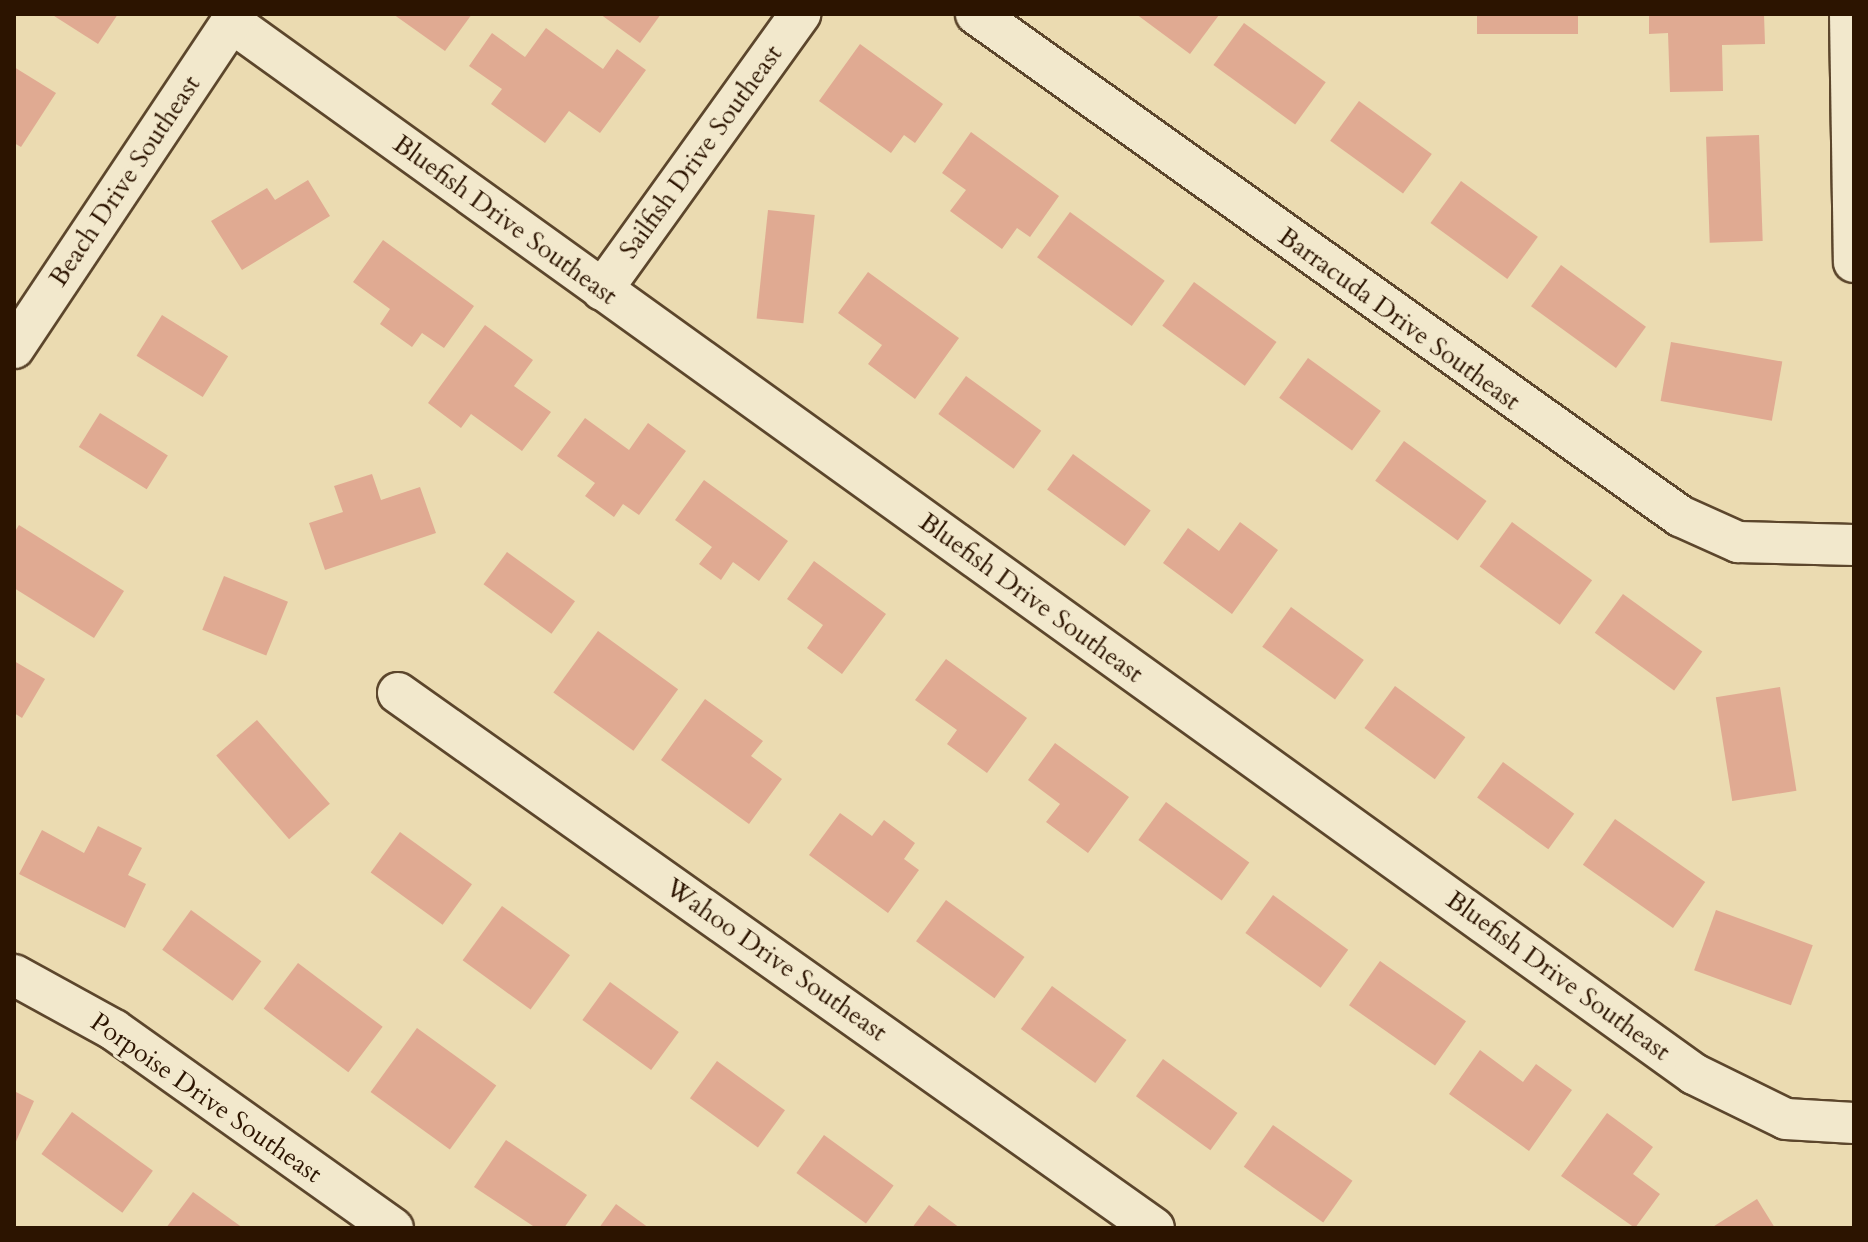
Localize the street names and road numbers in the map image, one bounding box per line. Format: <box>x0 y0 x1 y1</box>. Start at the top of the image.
street label: Sailfish Drive Southeast <box>613 39 789 265</box>
street label: Beach Drive Southeast <box>43 70 207 292</box>
street label: Bluefish Drive Southeast <box>387 128 623 312</box>
street label: Barracuda Drive Southeast <box>1272 221 1526 417</box>
street label: Bluefish Drive Southeast <box>913 506 1149 690</box>
street label: Wahoo Drive Southeast <box>659 872 893 1048</box>
street label: Bluefish Drive Southeast <box>1440 884 1676 1068</box>
street label: Porpoise Drive Southeast <box>84 1006 328 1190</box>

